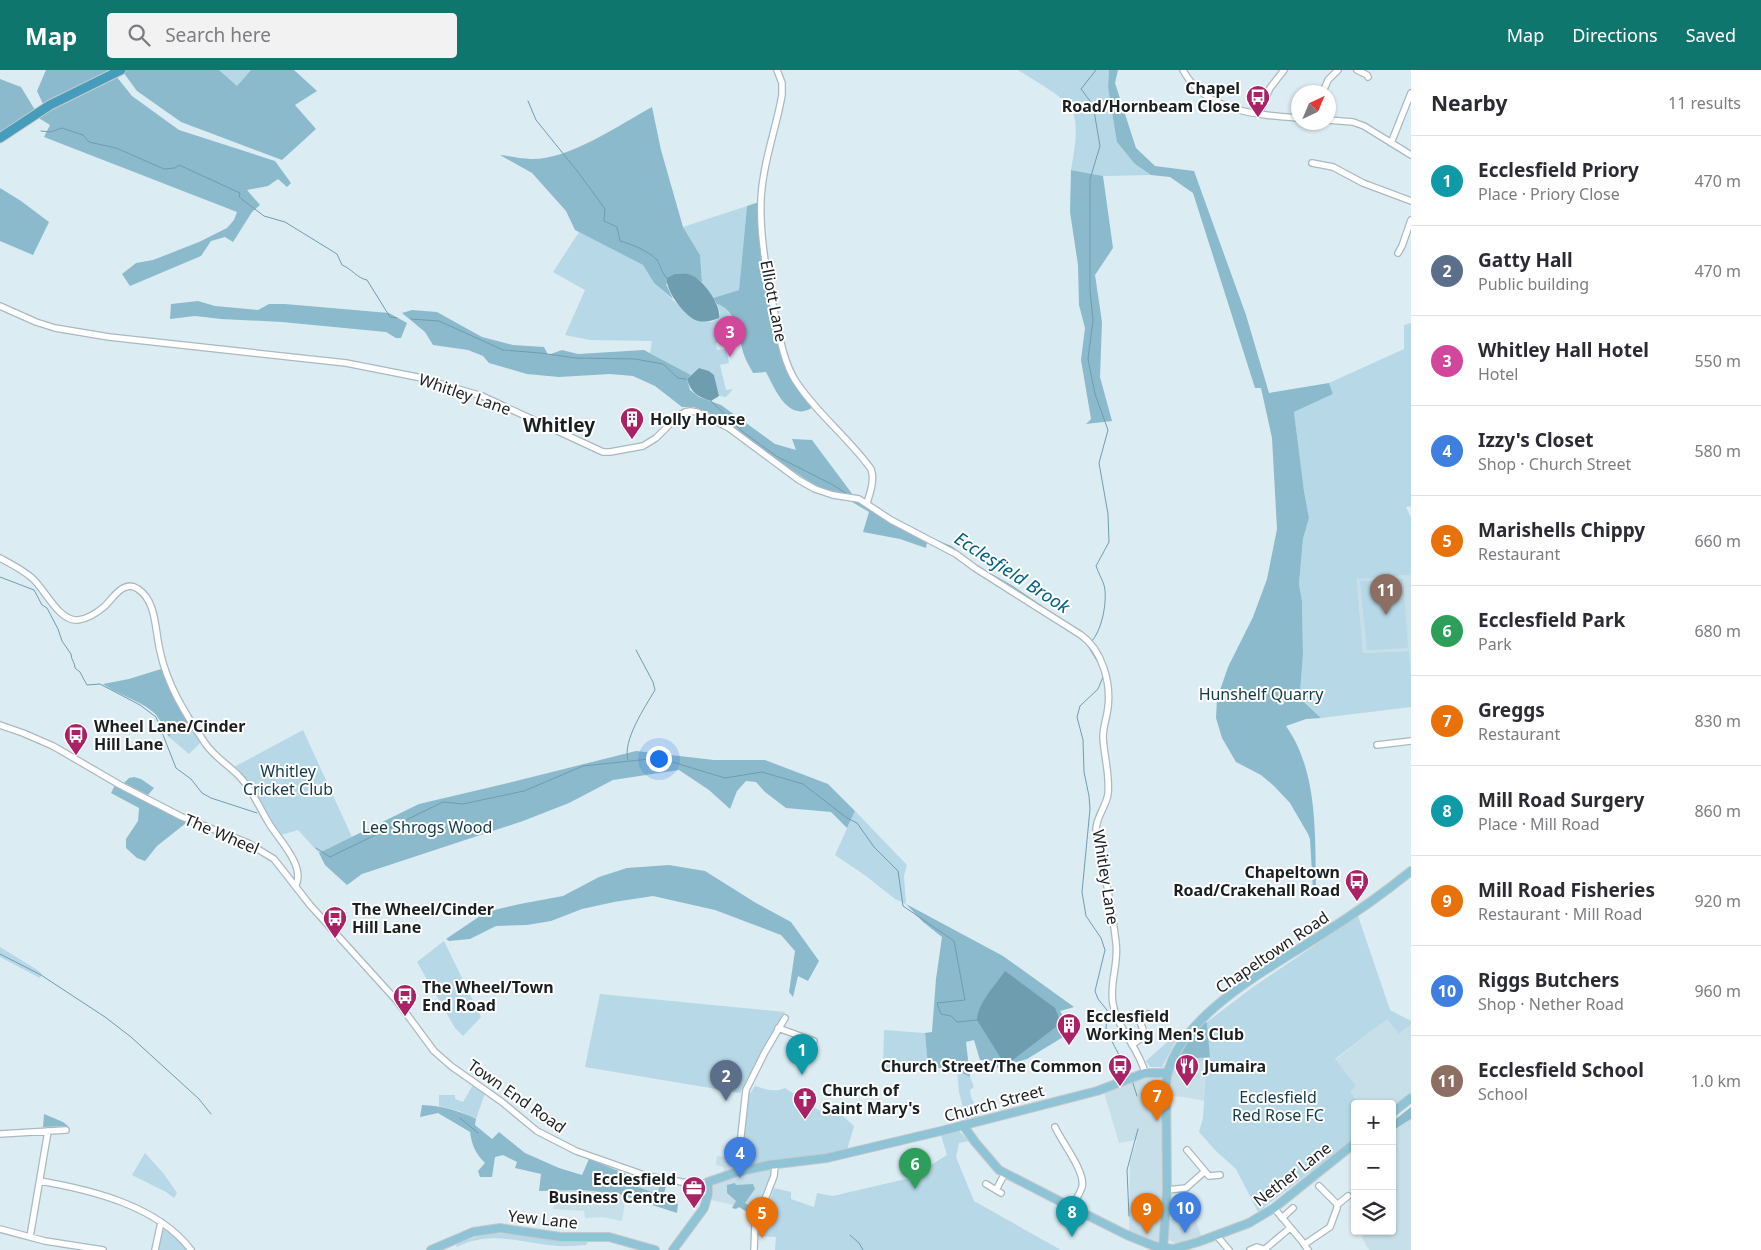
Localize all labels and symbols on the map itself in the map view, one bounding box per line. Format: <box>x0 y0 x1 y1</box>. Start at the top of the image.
place label: Chapel Road/Hornbeam Close <box>1062 77 1240 117</box>
bus stop icon: Chapel Road/Hornbeam Close <box>1245 84 1271 118</box>
north arrow <box>1291 85 1336 130</box>
street label: Elliott Lane <box>755 258 793 344</box>
pin: 3 <box>714 316 746 357</box>
street label: Whitley Lane <box>416 368 514 420</box>
building icon: Holly House <box>619 406 645 440</box>
place label: Holly House <box>650 408 745 430</box>
district label: Whitley <box>523 412 595 438</box>
water label: Ecclesfield Brook <box>950 526 1076 619</box>
pin: 11 <box>1370 574 1402 615</box>
park label: Hunshelf Quarry <box>1199 683 1324 705</box>
place label: Wheel Lane/Cinder Hill Lane <box>94 715 245 755</box>
bus stop icon: Wheel Lane/Cinder Hill Lane <box>63 722 89 756</box>
your location <box>646 746 672 772</box>
park label: Whitley Cricket Club <box>243 760 333 800</box>
street label: The Wheel <box>181 808 263 860</box>
park label: Lee Shrogs Wood <box>362 816 492 838</box>
street label: Whitley Lane <box>1088 828 1124 926</box>
place label: Chapeltown Road/Crakehall Road <box>1173 861 1340 901</box>
bus stop icon: Chapeltown Road/Crakehall Road <box>1344 868 1370 902</box>
place label: The Wheel/Cinder Hill Lane <box>352 898 494 938</box>
bus stop icon: The Wheel/Cinder Hill Lane <box>322 905 348 939</box>
street label: Chapeltown Road <box>1211 906 1333 998</box>
place label: The Wheel/Town End Road <box>422 976 554 1016</box>
bus stop icon: The Wheel/Town End Road <box>392 983 418 1017</box>
place label: Ecclesfield Working Men's Club <box>1086 1005 1244 1045</box>
building icon: Ecclesfield Working Men's Club <box>1056 1012 1082 1046</box>
pin: 1 <box>786 1034 818 1075</box>
bus stop icon: Church Street/The Common <box>1107 1053 1133 1087</box>
restaurant icon: Jumaira <box>1174 1053 1200 1087</box>
street label: Town End Road <box>464 1054 570 1138</box>
place label: Church Street/The Common <box>881 1055 1102 1077</box>
place label: Jumaira <box>1202 1055 1266 1077</box>
pin: 2 <box>710 1060 742 1101</box>
place label: Church of Saint Mary's <box>822 1079 920 1119</box>
street label: Church Street <box>942 1079 1047 1127</box>
pin: 7 <box>1141 1080 1173 1121</box>
church icon: Church of Saint Mary's <box>792 1086 818 1120</box>
park label: Ecclesfield Red Rose FC <box>1232 1086 1324 1126</box>
pin: 4 <box>724 1137 756 1178</box>
street label: Nether Lane <box>1249 1137 1335 1211</box>
pin: 6 <box>899 1148 931 1189</box>
place label: Ecclesfield Business Centre <box>548 1168 676 1208</box>
office icon: Ecclesfield Business Centre <box>681 1175 707 1209</box>
pin: 10 <box>1169 1192 1201 1233</box>
pin: 9 <box>1131 1193 1163 1234</box>
pin: 8 <box>1056 1196 1088 1237</box>
pin: 5 <box>746 1197 778 1238</box>
street label: Yew Lane <box>507 1204 579 1234</box>

